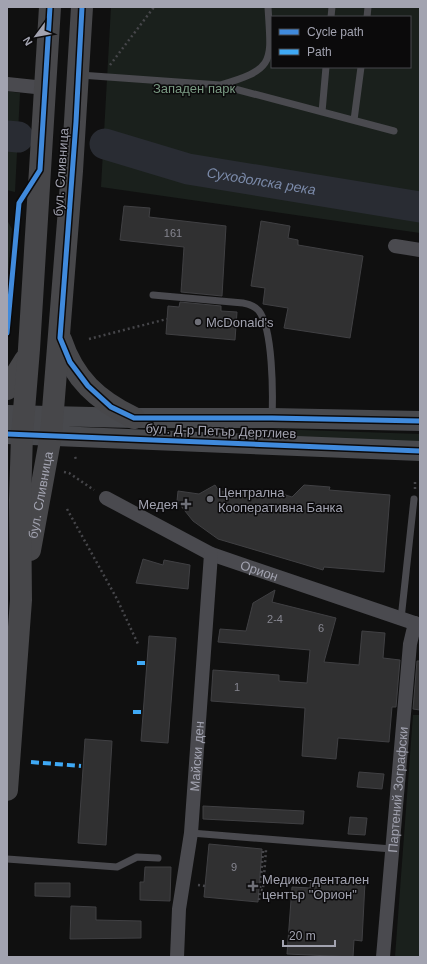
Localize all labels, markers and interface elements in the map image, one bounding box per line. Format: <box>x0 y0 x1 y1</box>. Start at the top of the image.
north arrow <box>16 16 56 56</box>
legend <box>271 16 411 68</box>
text: Cycle path <box>307 25 364 39</box>
text: N <box>20 35 35 48</box>
text: Path <box>307 45 332 59</box>
park label: Западен парк <box>153 81 235 96</box>
street label: бул. Сливница <box>50 127 72 217</box>
water label: Суходолска река <box>206 164 317 198</box>
house number: 161 <box>164 227 182 239</box>
place label: McDonald's <box>206 315 274 330</box>
marker: McDonald's <box>193 317 203 327</box>
street label: бул. Д-р Петър Дертлиев <box>145 421 297 441</box>
street label: бул. Сливница <box>25 449 56 540</box>
place label: Централна Кооперативна Банка <box>218 485 344 515</box>
marker: Централна Кооперативна Банка <box>205 494 215 504</box>
place label: Медея <box>138 497 178 512</box>
marker: Медея <box>181 499 191 509</box>
street label: Орион <box>238 557 280 584</box>
house number: 2-4 <box>267 613 283 625</box>
house number: 6 <box>318 622 324 634</box>
house number: 1 <box>234 681 240 693</box>
street label: Майски ден <box>187 720 207 792</box>
street label: Партений Зографски <box>385 726 410 853</box>
house number: 9 <box>231 861 237 873</box>
place label: Медико-дентален център "Орион" <box>262 872 369 902</box>
marker: Медико-дентален център "Орион" <box>247 880 259 892</box>
scale bar <box>283 922 335 948</box>
text: 20 m <box>289 929 316 943</box>

